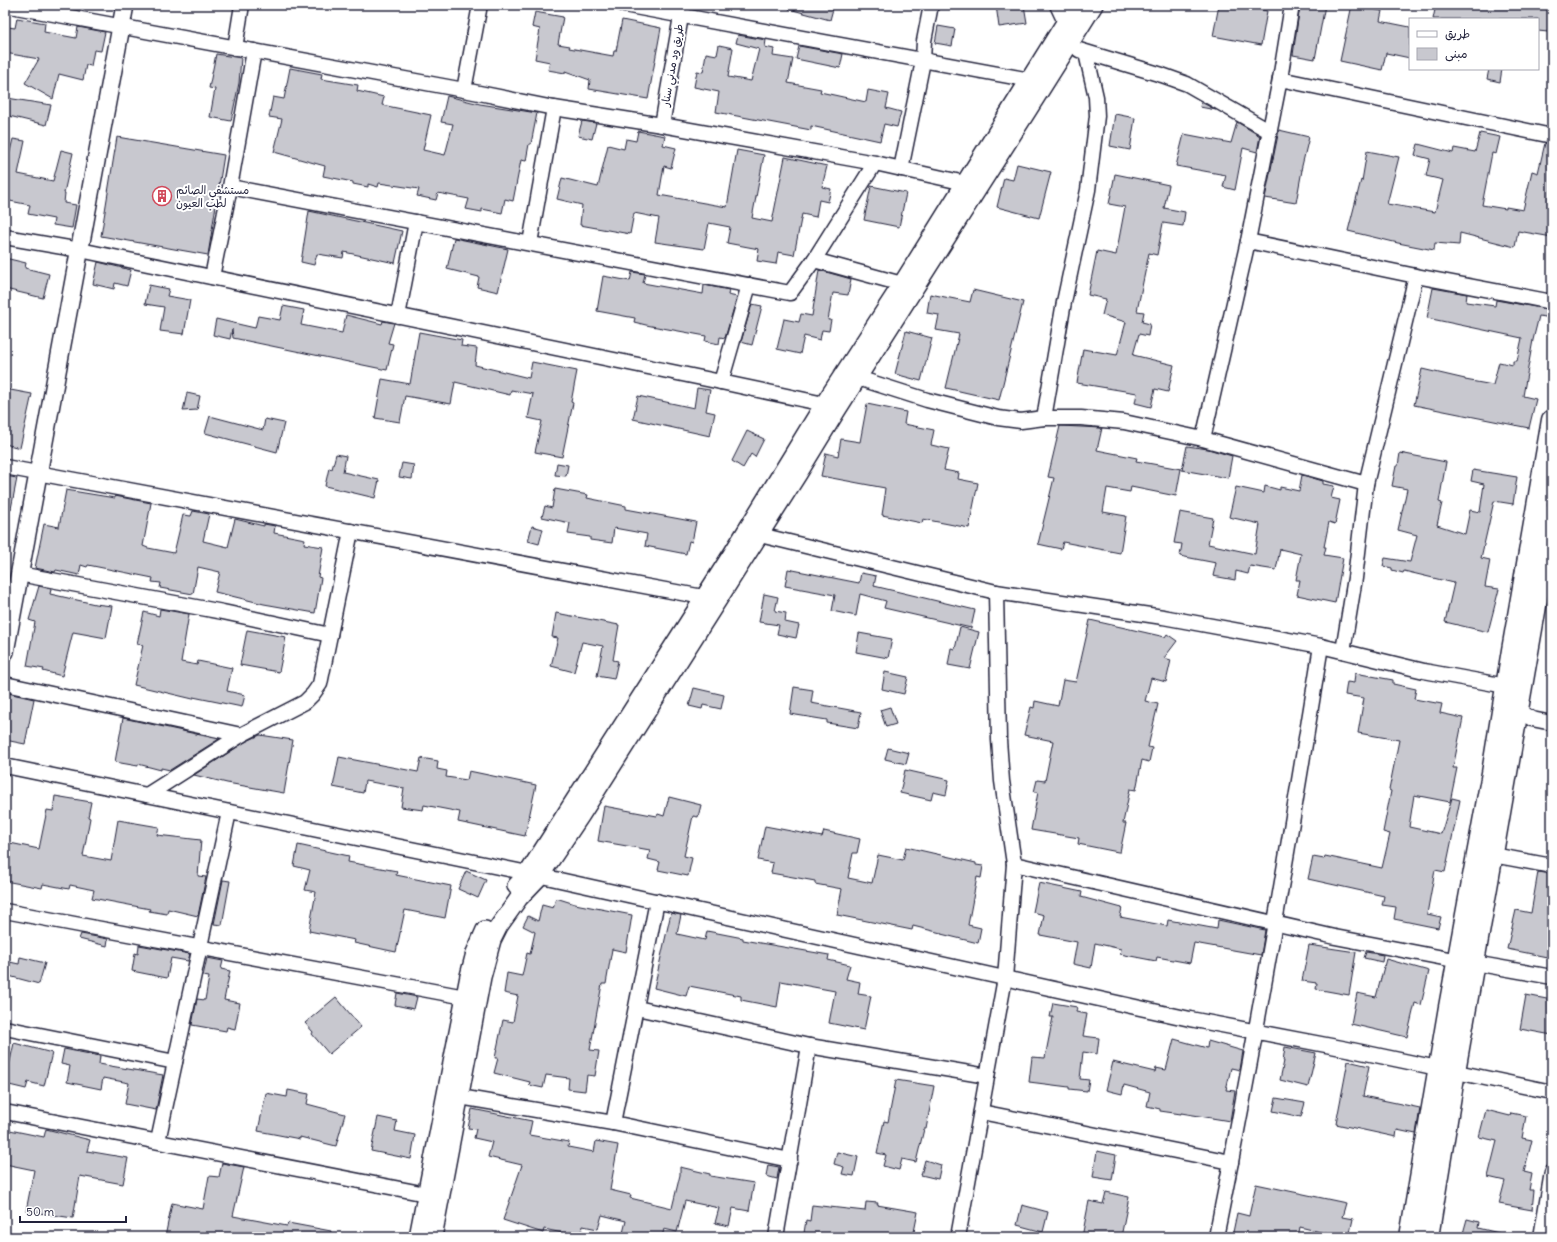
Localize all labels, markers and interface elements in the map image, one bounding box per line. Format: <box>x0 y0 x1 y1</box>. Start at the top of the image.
legend <box>1409 18 1539 70</box>
street label: طريق ود مدني سنار <box>658 23 690 109</box>
text: طريق <box>1445 26 1470 41</box>
text: مبنى <box>1445 46 1468 62</box>
place label: مستشفي الصائم لطب العيون <box>176 183 249 211</box>
building icon: مستشفي الصائم لطب العيون <box>151 185 173 207</box>
scale bar <box>20 1198 126 1224</box>
text: 50 m <box>26 1204 55 1219</box>

